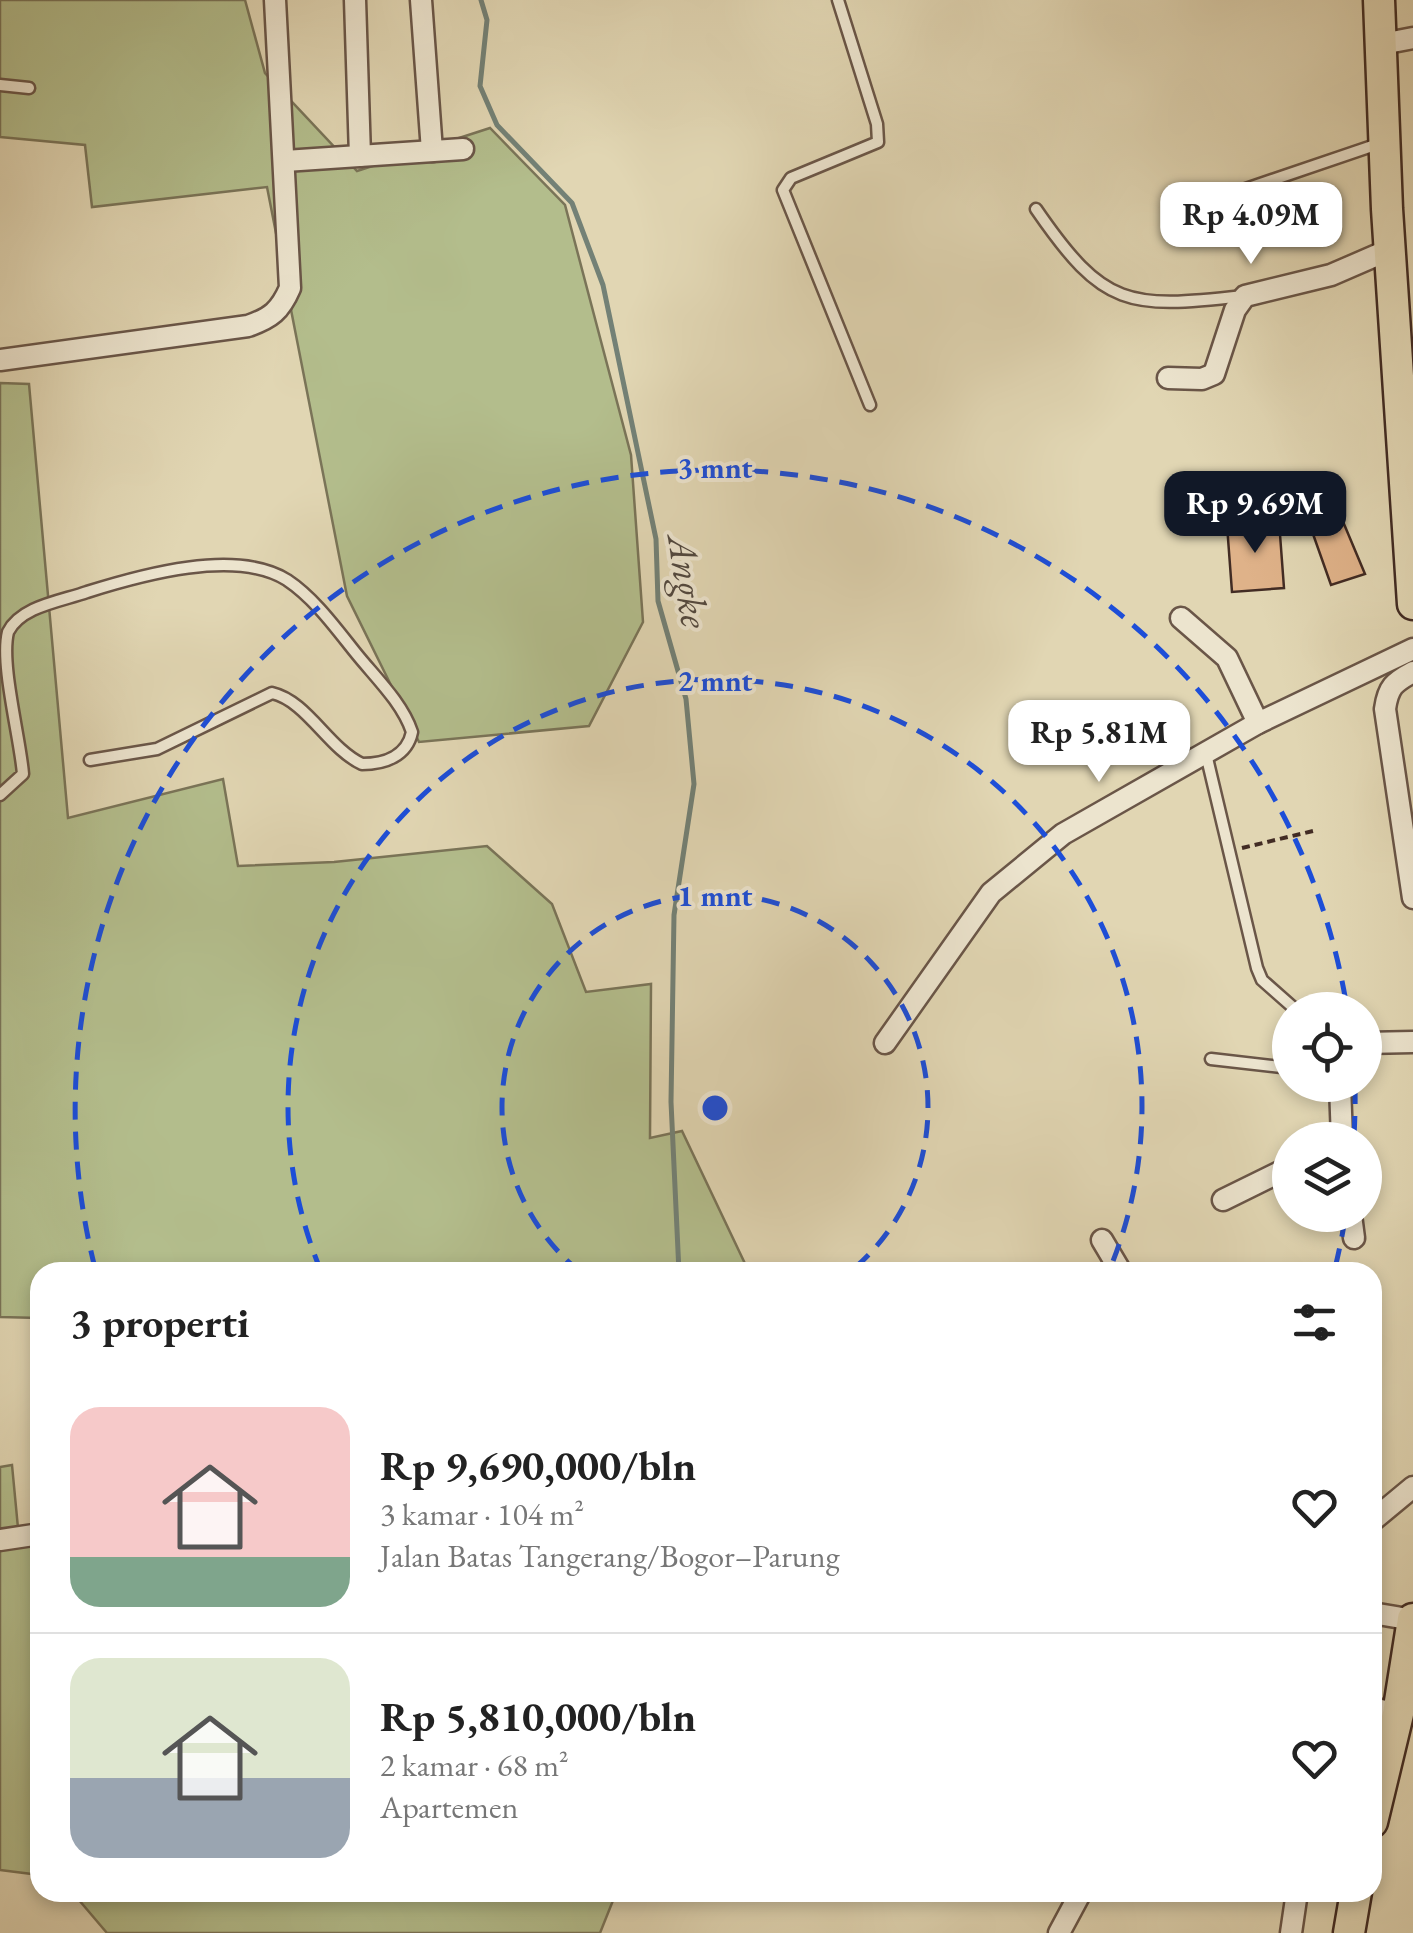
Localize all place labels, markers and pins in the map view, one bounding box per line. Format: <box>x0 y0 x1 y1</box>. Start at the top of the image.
pin: Rp 4.09M <box>1148 182 1354 267</box>
pin: Rp 9.69M <box>1152 471 1358 556</box>
pin: Rp 5.81M <box>996 700 1202 785</box>
centre of rings <box>697 1090 733 1126</box>

